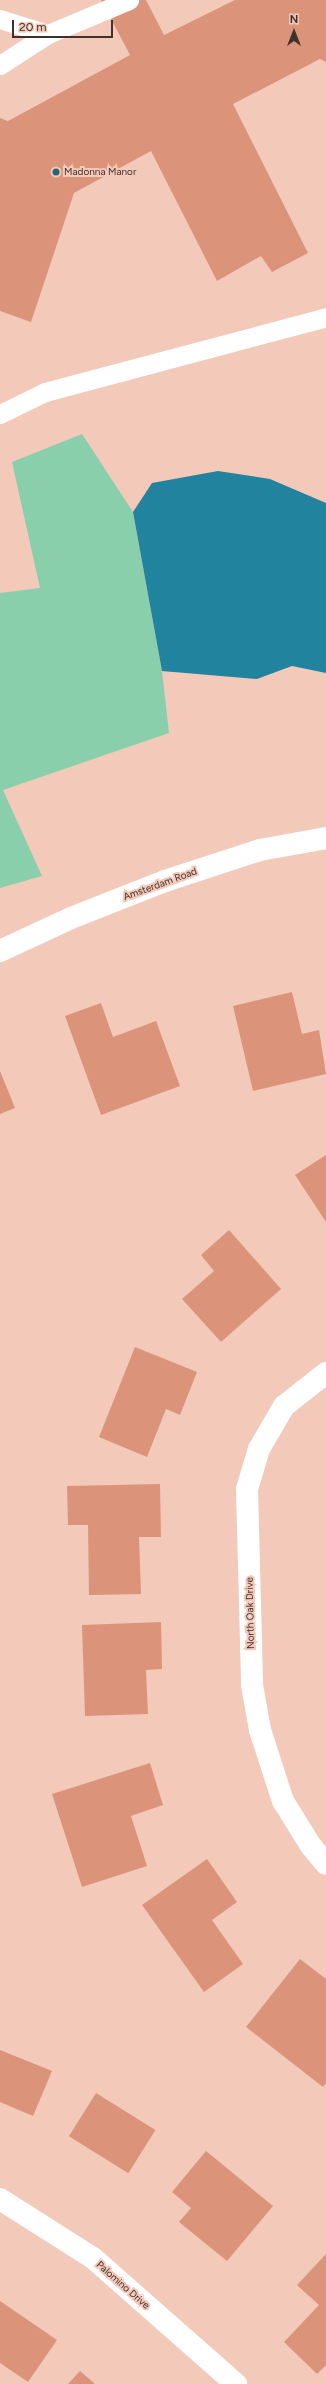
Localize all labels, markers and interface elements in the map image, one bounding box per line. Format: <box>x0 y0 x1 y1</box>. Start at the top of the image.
scale bar <box>14 12 115 38</box>
north arrow <box>274 12 314 52</box>
text: N <box>290 13 298 26</box>
text: 20 m <box>19 20 47 34</box>
place label: Madonna Manor <box>64 166 136 178</box>
marker: Madonna Manor <box>51 167 61 177</box>
street label: Amsterdam Road <box>122 865 198 903</box>
street label: North Oak Drive <box>243 1577 257 1649</box>
street label: Palomino Drive <box>94 2259 152 2311</box>

